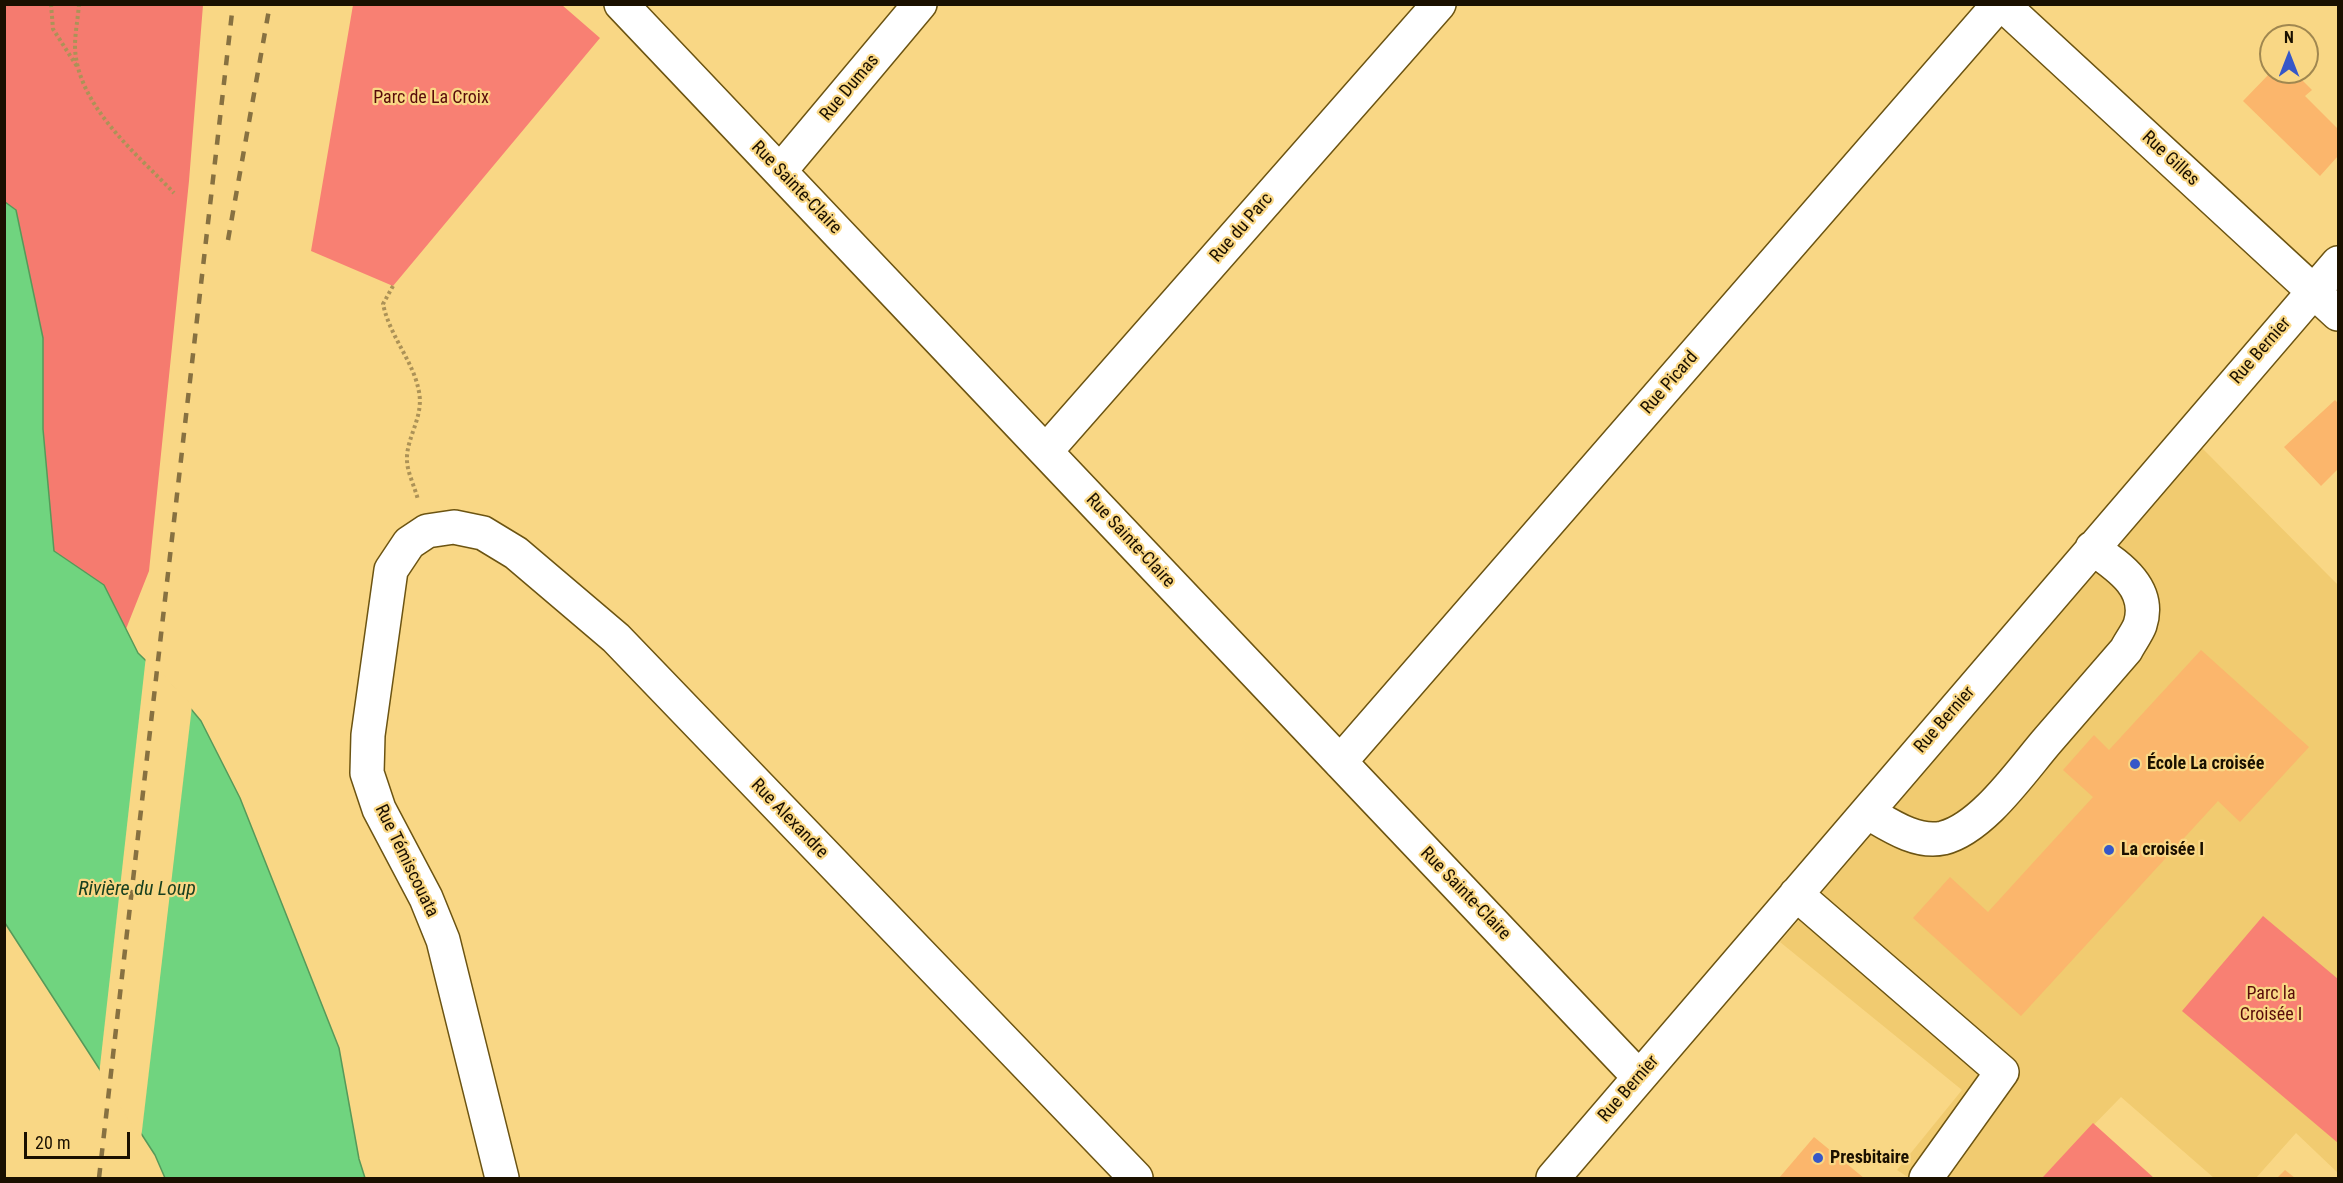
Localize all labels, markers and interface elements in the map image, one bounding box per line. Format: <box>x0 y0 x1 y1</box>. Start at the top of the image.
north arrow <box>2259 24 2319 84</box>
text: N <box>2284 28 2294 47</box>
street label: Rue Dumas <box>816 50 884 126</box>
park label: Parc de La Croix <box>373 87 489 109</box>
street label: Rue Gilles <box>2137 127 2203 191</box>
street label: Rue Sainte-Claire <box>746 137 846 239</box>
street label: Rue du Parc <box>1206 189 1278 267</box>
street label: Rue Bernier <box>2226 313 2296 389</box>
street label: Rue Picard <box>1637 347 1703 419</box>
street label: Rue Sainte-Claire <box>1081 489 1179 593</box>
street label: Rue Bernier <box>1910 682 1980 758</box>
place label: École La croisée <box>2147 753 2264 775</box>
marker: École La croisée <box>2128 757 2142 771</box>
street label: Rue Alexandre <box>746 775 832 863</box>
street label: Rue Témiscouata <box>369 801 443 921</box>
place label: La croisée I <box>2121 839 2204 861</box>
street label: Rue Sainte-Claire <box>1415 843 1515 945</box>
marker: La croisée I <box>2102 843 2116 857</box>
water label: Rivière du Loup <box>78 878 196 902</box>
park label: Parc la Croisée I <box>2240 983 2302 1026</box>
street label: Rue Bernier <box>1594 1051 1664 1127</box>
scale bar <box>27 1120 134 1158</box>
text: 20 m <box>35 1132 70 1153</box>
place label: Presbitaire <box>1830 1147 1909 1169</box>
marker: Presbitaire <box>1811 1151 1825 1165</box>

